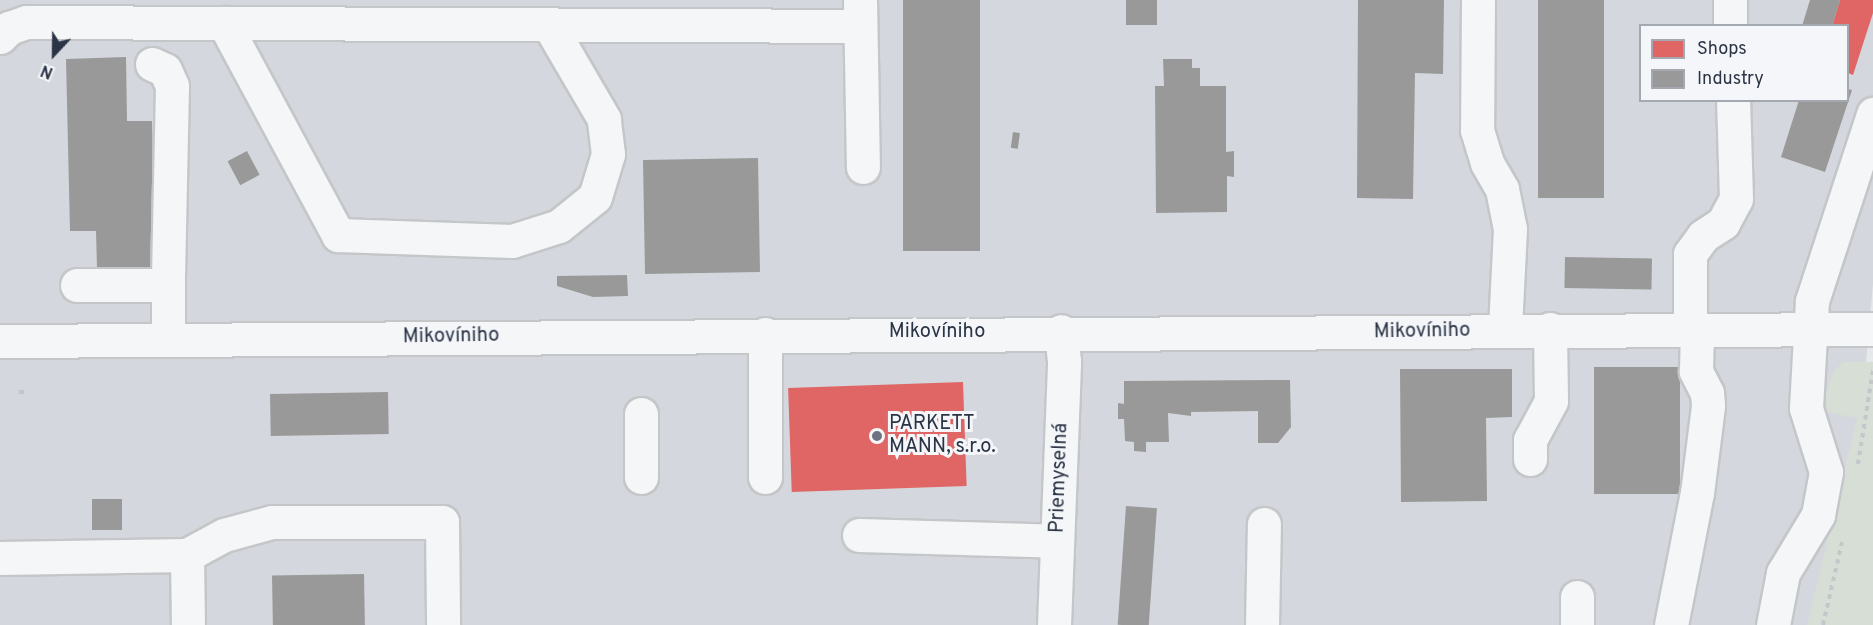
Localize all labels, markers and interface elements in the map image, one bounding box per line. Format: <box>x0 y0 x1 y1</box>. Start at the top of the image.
north arrow <box>24 24 84 84</box>
legend <box>1639 24 1849 102</box>
text: Shops <box>1697 38 1747 61</box>
text: N <box>38 59 56 82</box>
text: Industry <box>1697 68 1764 91</box>
street label: Mikovíniho <box>1373 319 1471 345</box>
street label: Mikovíniho <box>889 320 985 344</box>
street label: Mikovíniho <box>402 324 500 350</box>
place label: PARKETT MANN, s.r.o. <box>889 412 996 459</box>
street label: Priemyselná <box>1046 422 1074 534</box>
marker: PARKETT MANN, s.r.o. <box>870 429 884 443</box>

